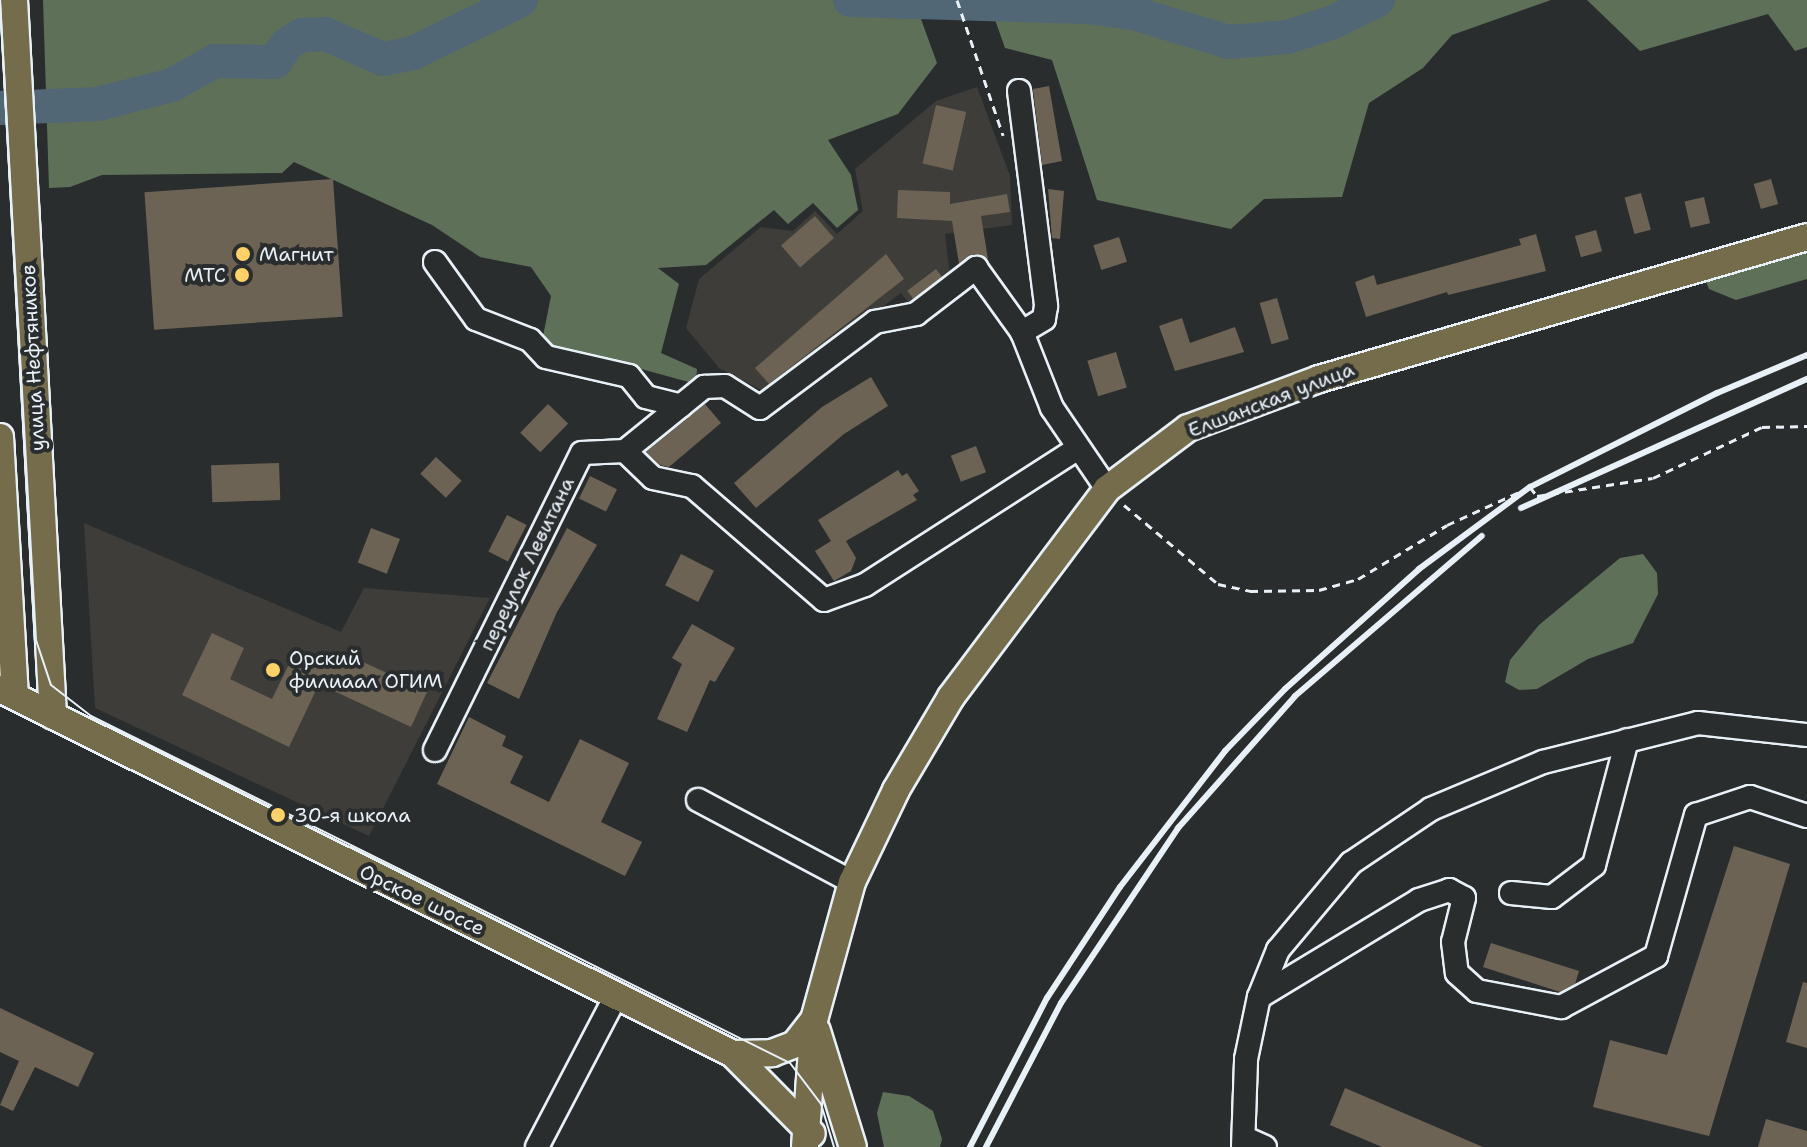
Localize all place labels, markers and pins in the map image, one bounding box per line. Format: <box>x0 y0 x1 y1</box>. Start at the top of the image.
place label: Магнит <box>259 242 334 266</box>
marker: Магнит <box>234 245 252 263</box>
place label: МТС <box>184 263 226 287</box>
marker: МТС <box>233 266 251 284</box>
place label: Орский филиаал ОГИМ <box>289 646 443 693</box>
marker: Орский филиаал ОГИМ <box>264 661 282 679</box>
place label: 30-я школа <box>294 803 411 827</box>
marker: 30-я школа <box>269 806 287 824</box>

